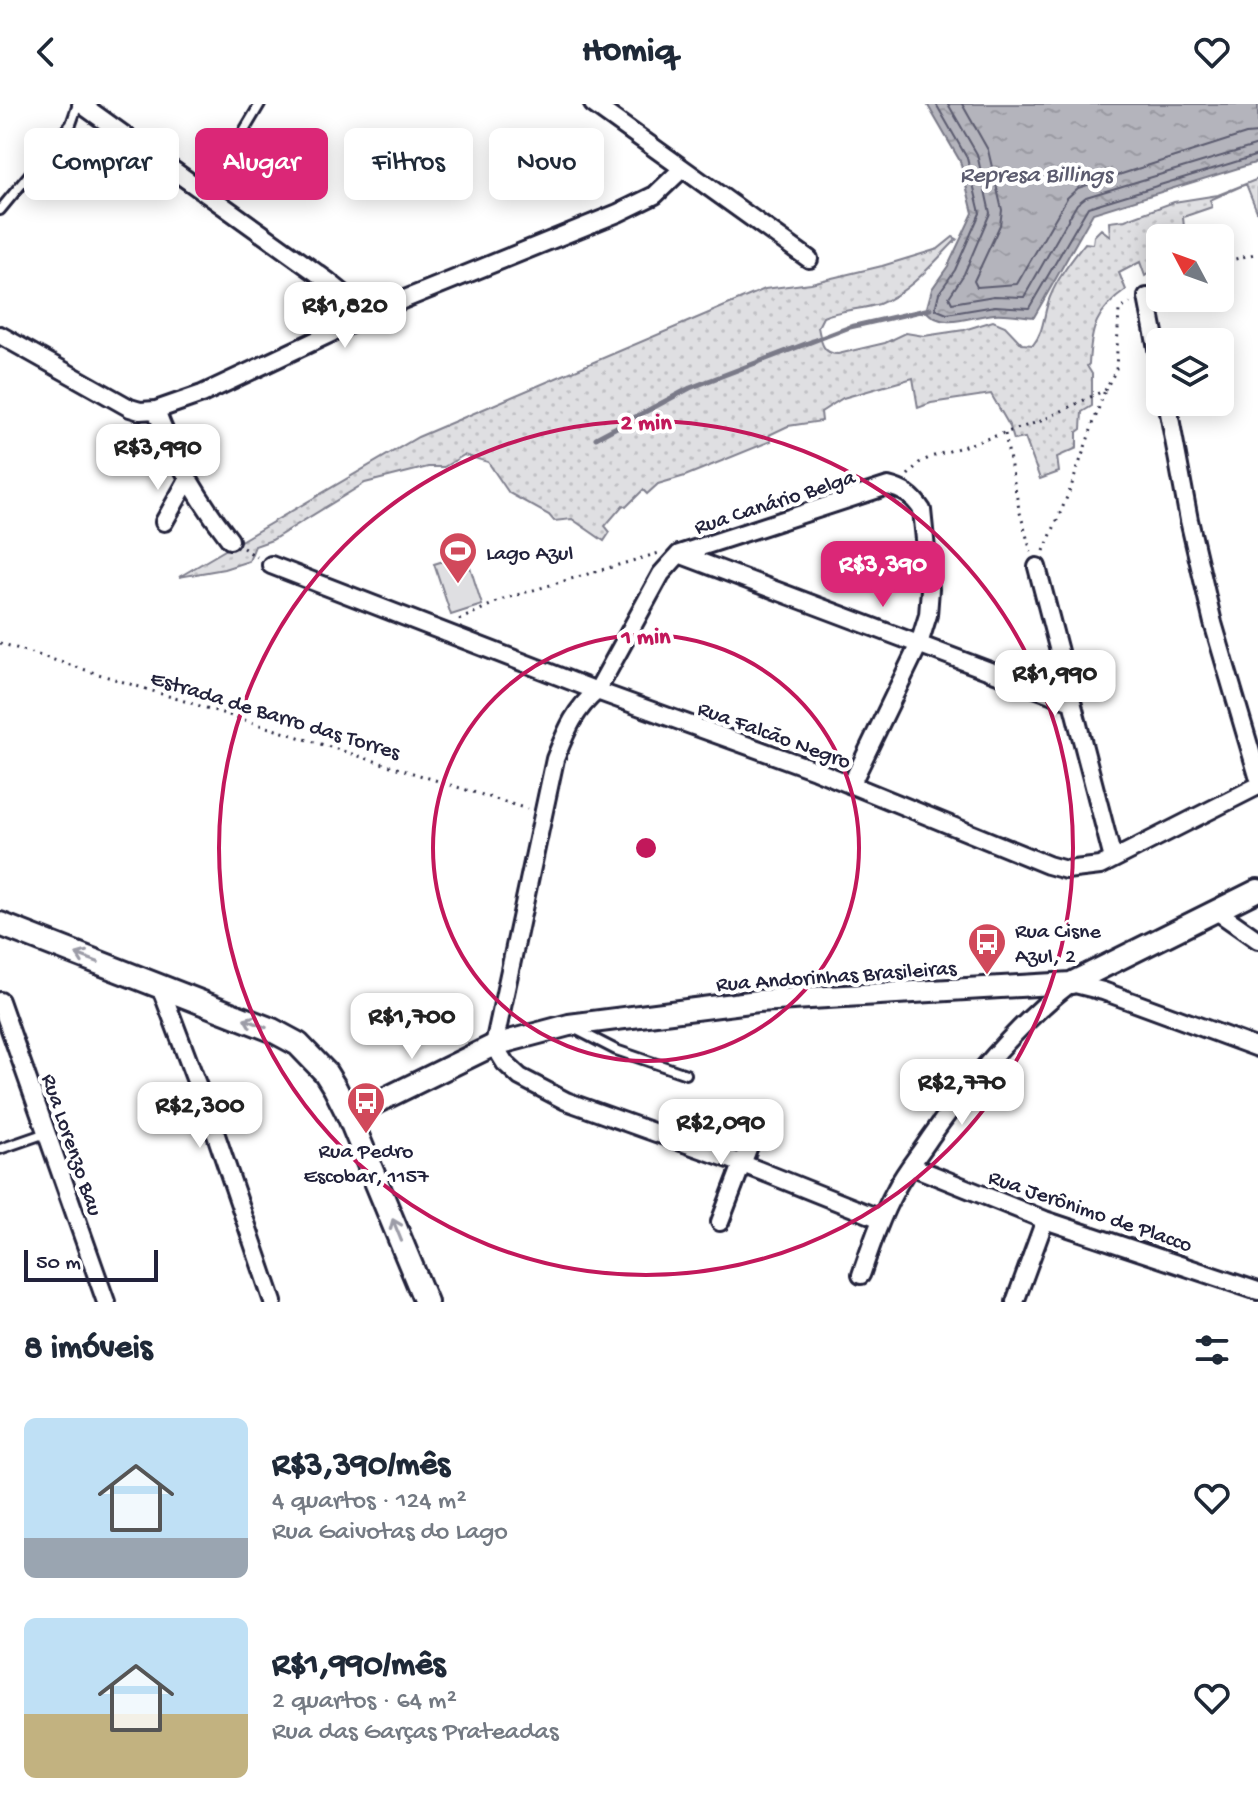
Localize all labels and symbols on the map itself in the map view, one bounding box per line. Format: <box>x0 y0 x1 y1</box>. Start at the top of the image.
water label: Represa Billings <box>960 162 1114 191</box>
north arrow <box>1146 224 1234 312</box>
pin: R$1,820 <box>271 282 419 350</box>
text: 2 min <box>620 410 672 439</box>
pin: R$3,990 <box>84 424 232 492</box>
street label: Rua Canário Belga <box>692 465 860 542</box>
sports icon: Lago Azul <box>437 530 479 585</box>
pin: R$3,390 <box>809 541 957 609</box>
place label: Lago Azul <box>486 542 573 568</box>
text: 1 min <box>620 624 671 653</box>
pin: R$1,990 <box>981 650 1129 718</box>
street label: Estrada de Barro das Torres <box>147 666 404 767</box>
street label: Rua Falcão Negro <box>693 697 854 777</box>
centre of rings <box>632 834 660 862</box>
place label: Rua Cisne Azul, 2 <box>1015 920 1102 971</box>
bus stop icon: Rua Cisne Azul, 2 <box>966 921 1008 976</box>
one-way arrow <box>75 950 100 964</box>
street label: Rua Andorinhas Brasileiras <box>715 957 958 999</box>
pin: R$1,700 <box>338 993 486 1061</box>
one-way arrow <box>243 1015 268 1029</box>
pin: R$2,770 <box>888 1059 1036 1127</box>
street label: Rua Lorenzo Bau <box>34 1071 107 1220</box>
bus stop icon: Rua Pedro Escobar, 1157 <box>345 1080 387 1135</box>
pin: R$2,300 <box>126 1082 274 1150</box>
pin: R$2,090 <box>647 1099 795 1167</box>
place label: Rua Pedro Escobar, 1157 <box>303 1140 429 1191</box>
street label: Rua Jerônimo de Placco <box>984 1166 1195 1260</box>
one-way arrow <box>388 1218 403 1243</box>
scale bar <box>24 1246 158 1282</box>

